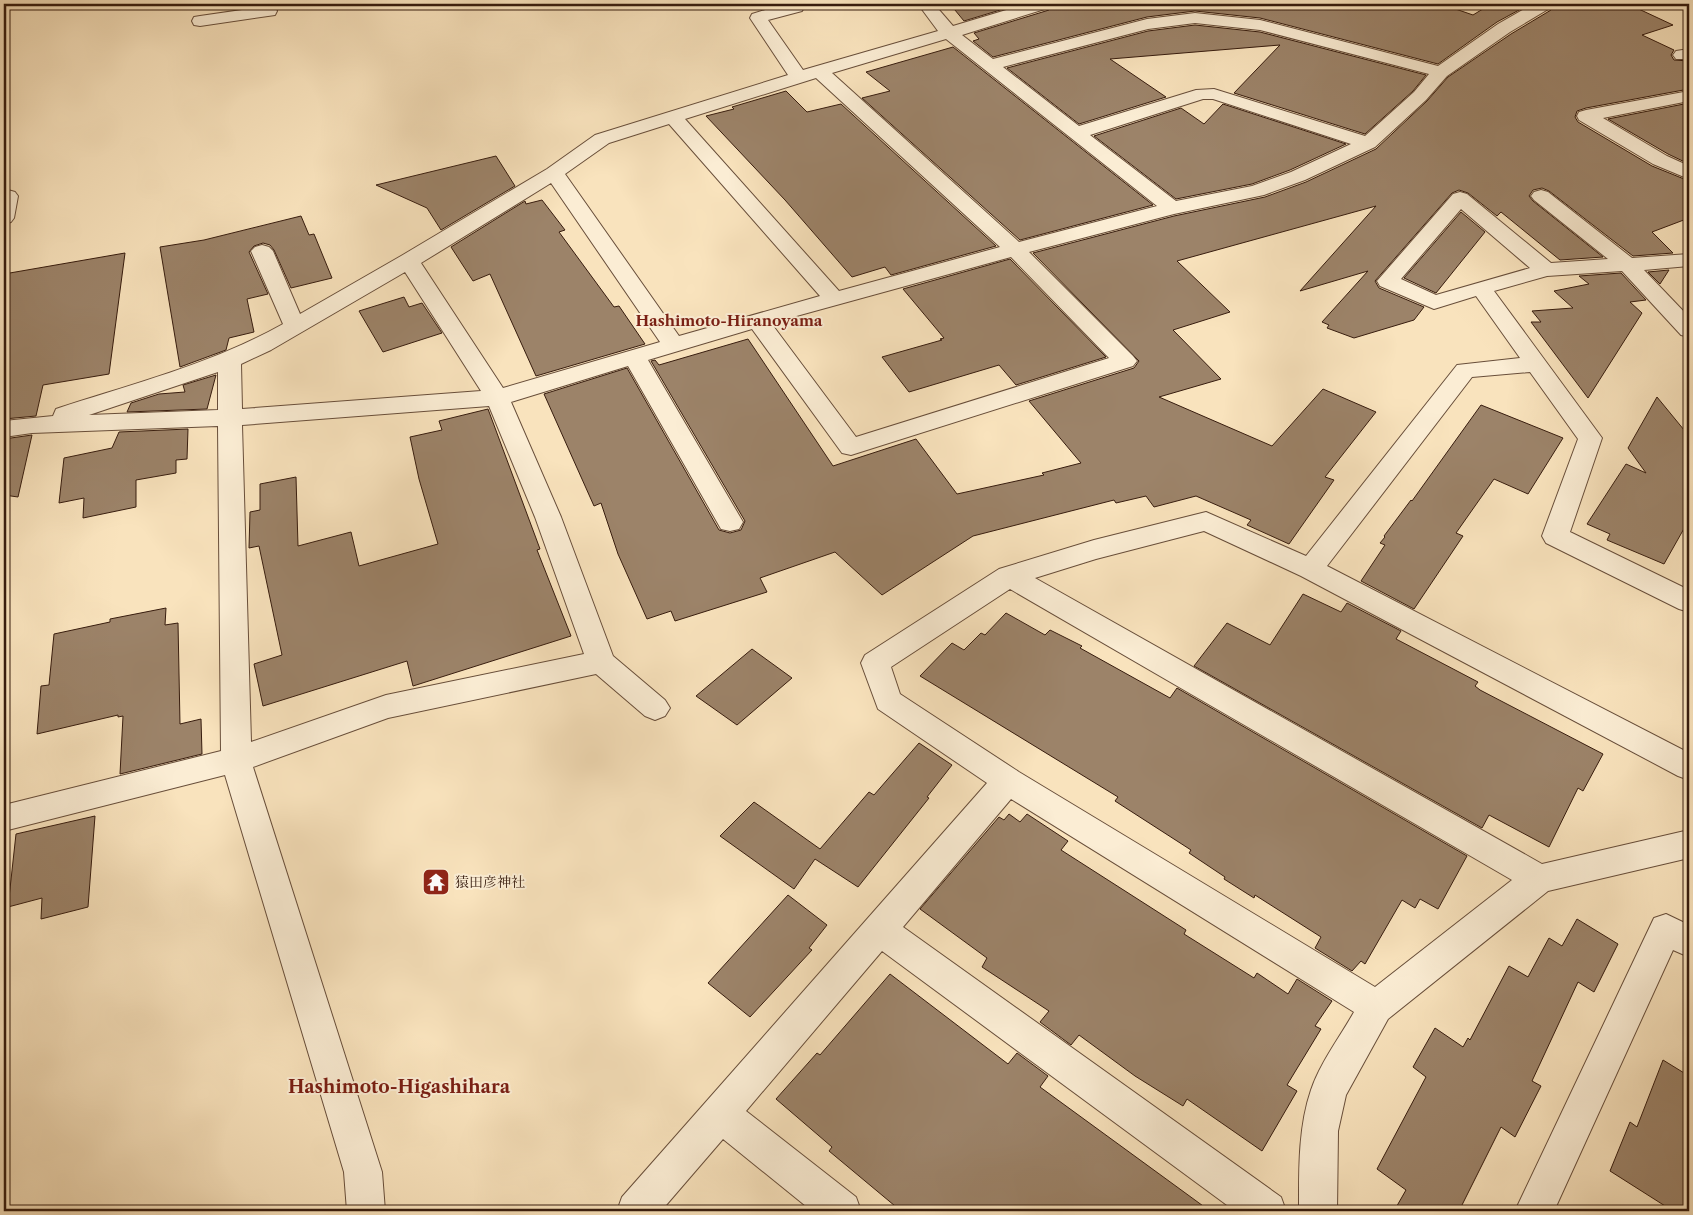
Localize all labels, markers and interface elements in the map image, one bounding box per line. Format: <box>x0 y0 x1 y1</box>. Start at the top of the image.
district label: Hashimoto-Hiranoyama <box>635 311 823 330</box>
temple icon: 猿田彦神社 <box>421 867 451 897</box>
place label: 猿田彦神社 <box>455 873 525 891</box>
district label: Hashimoto-Higashihara <box>288 1076 511 1098</box>

